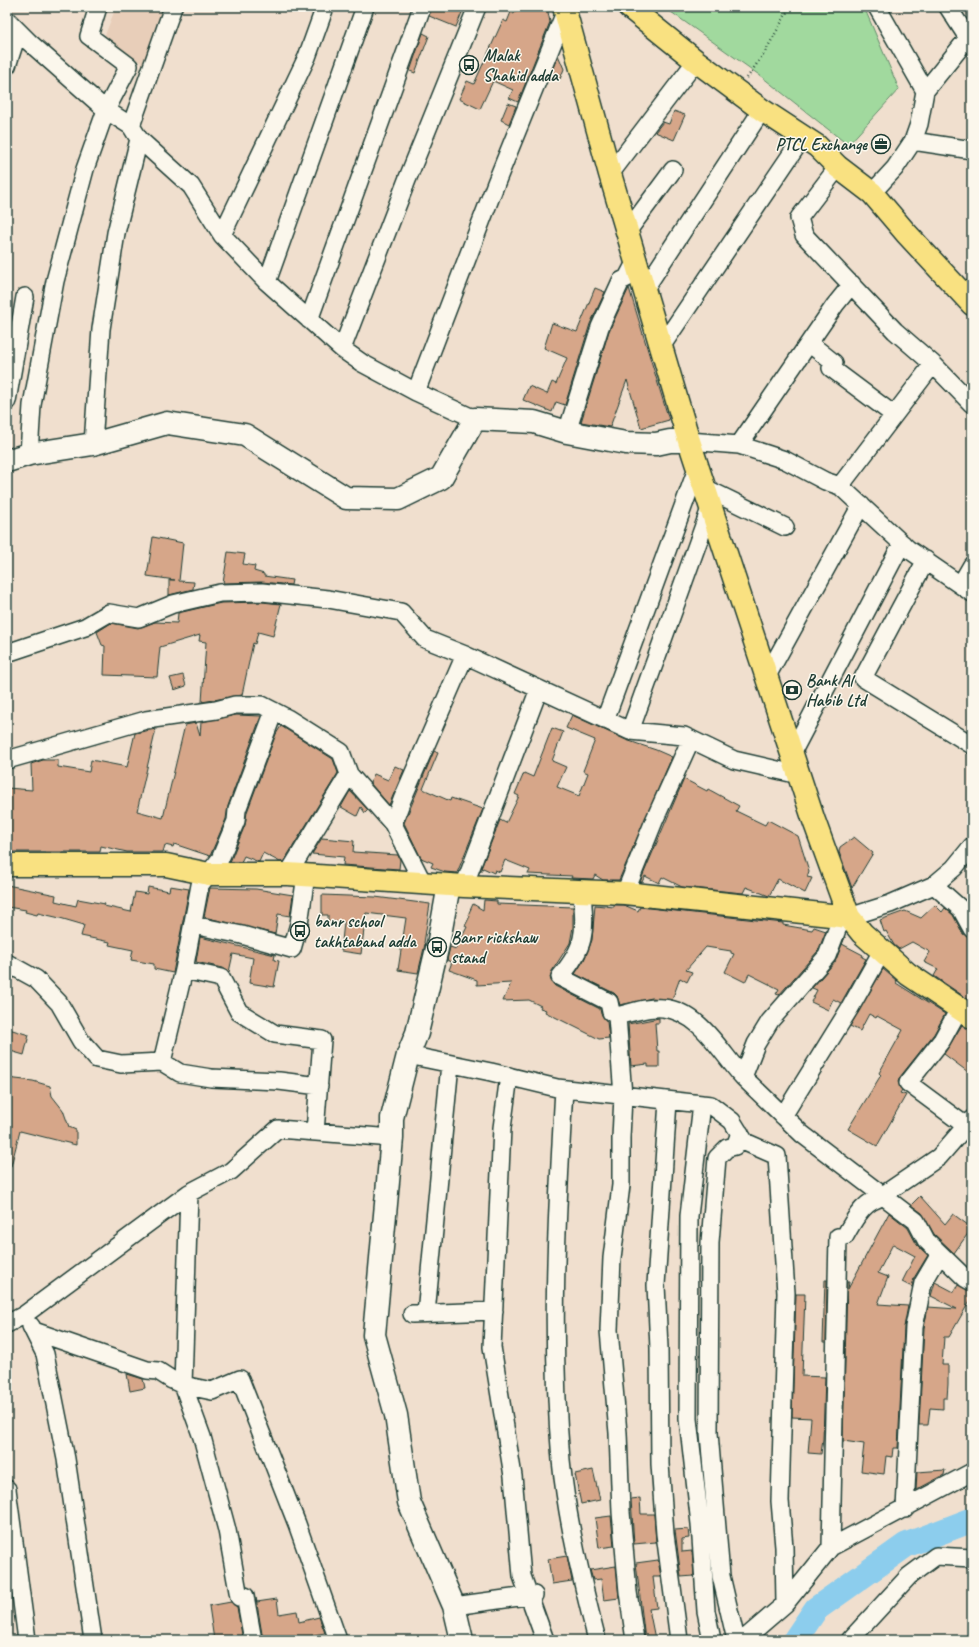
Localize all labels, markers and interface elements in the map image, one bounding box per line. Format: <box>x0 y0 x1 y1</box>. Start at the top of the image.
place label: Malak Shahid adda <box>483 45 559 86</box>
bus stop icon: Malak Shahid adda <box>458 54 480 76</box>
office icon: PTCL Exchange <box>870 133 892 155</box>
place label: PTCL Exchange <box>776 134 868 155</box>
place label: Bank Al Habib Ltd <box>806 670 869 711</box>
bank icon: Bank Al Habib Ltd <box>781 679 803 701</box>
place label: banr school takhtaband adda <box>314 911 418 952</box>
bus stop icon: banr school takhtaband adda <box>289 920 311 942</box>
place label: Banr rickshaw stand <box>451 927 540 968</box>
bus stop icon: Banr rickshaw stand <box>426 936 448 958</box>

